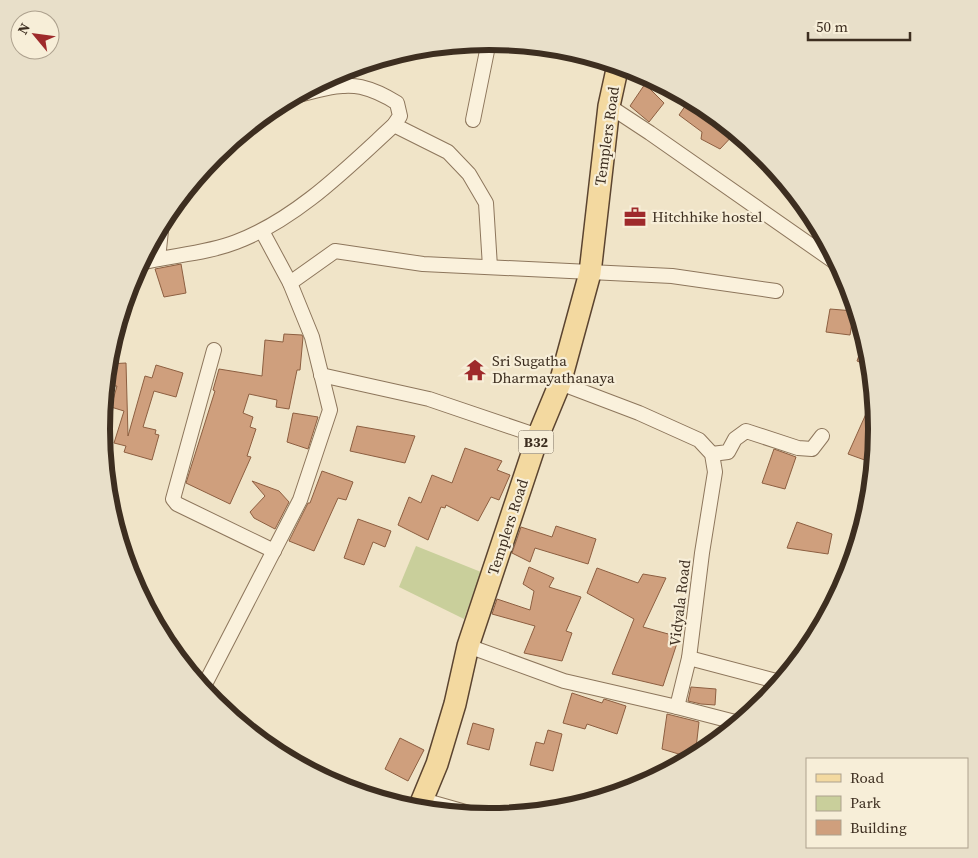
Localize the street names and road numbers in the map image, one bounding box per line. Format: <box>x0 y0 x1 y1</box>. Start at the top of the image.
street label: Templers Road <box>589 85 624 187</box>
road number: B32 <box>518 431 554 454</box>
street label: Templers Road <box>482 476 533 578</box>
street label: Vidyala Road <box>664 558 695 647</box>

